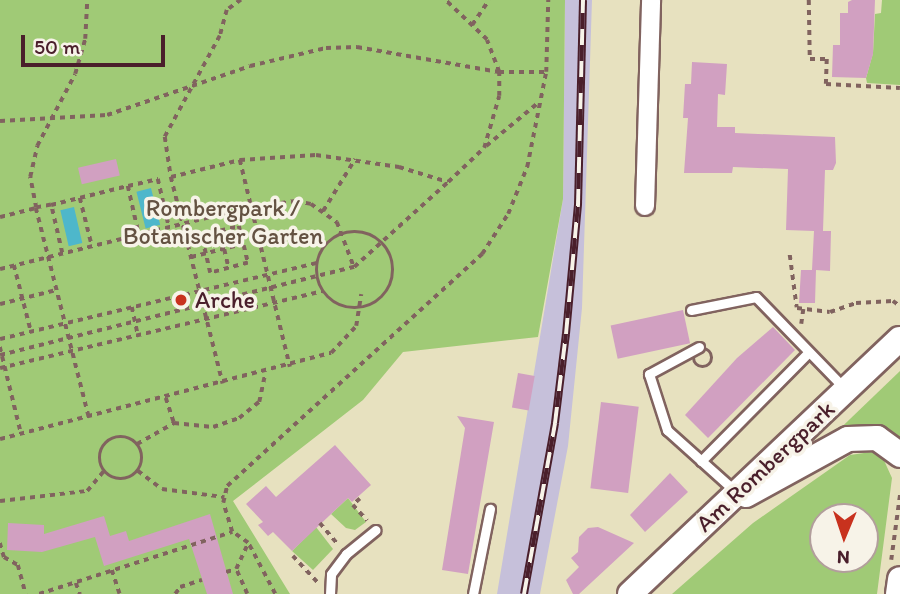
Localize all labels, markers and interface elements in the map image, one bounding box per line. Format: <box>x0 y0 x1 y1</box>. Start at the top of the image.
scale bar <box>24 21 168 65</box>
text: 50 m <box>34 34 80 59</box>
park label: Rombergpark / Botanischer Garten <box>123 194 323 250</box>
place label: Arche <box>195 286 255 314</box>
marker: Arche <box>173 292 189 308</box>
street label: Am Rombergpark <box>689 394 841 538</box>
north arrow <box>809 503 879 573</box>
text: N <box>837 546 850 569</box>

